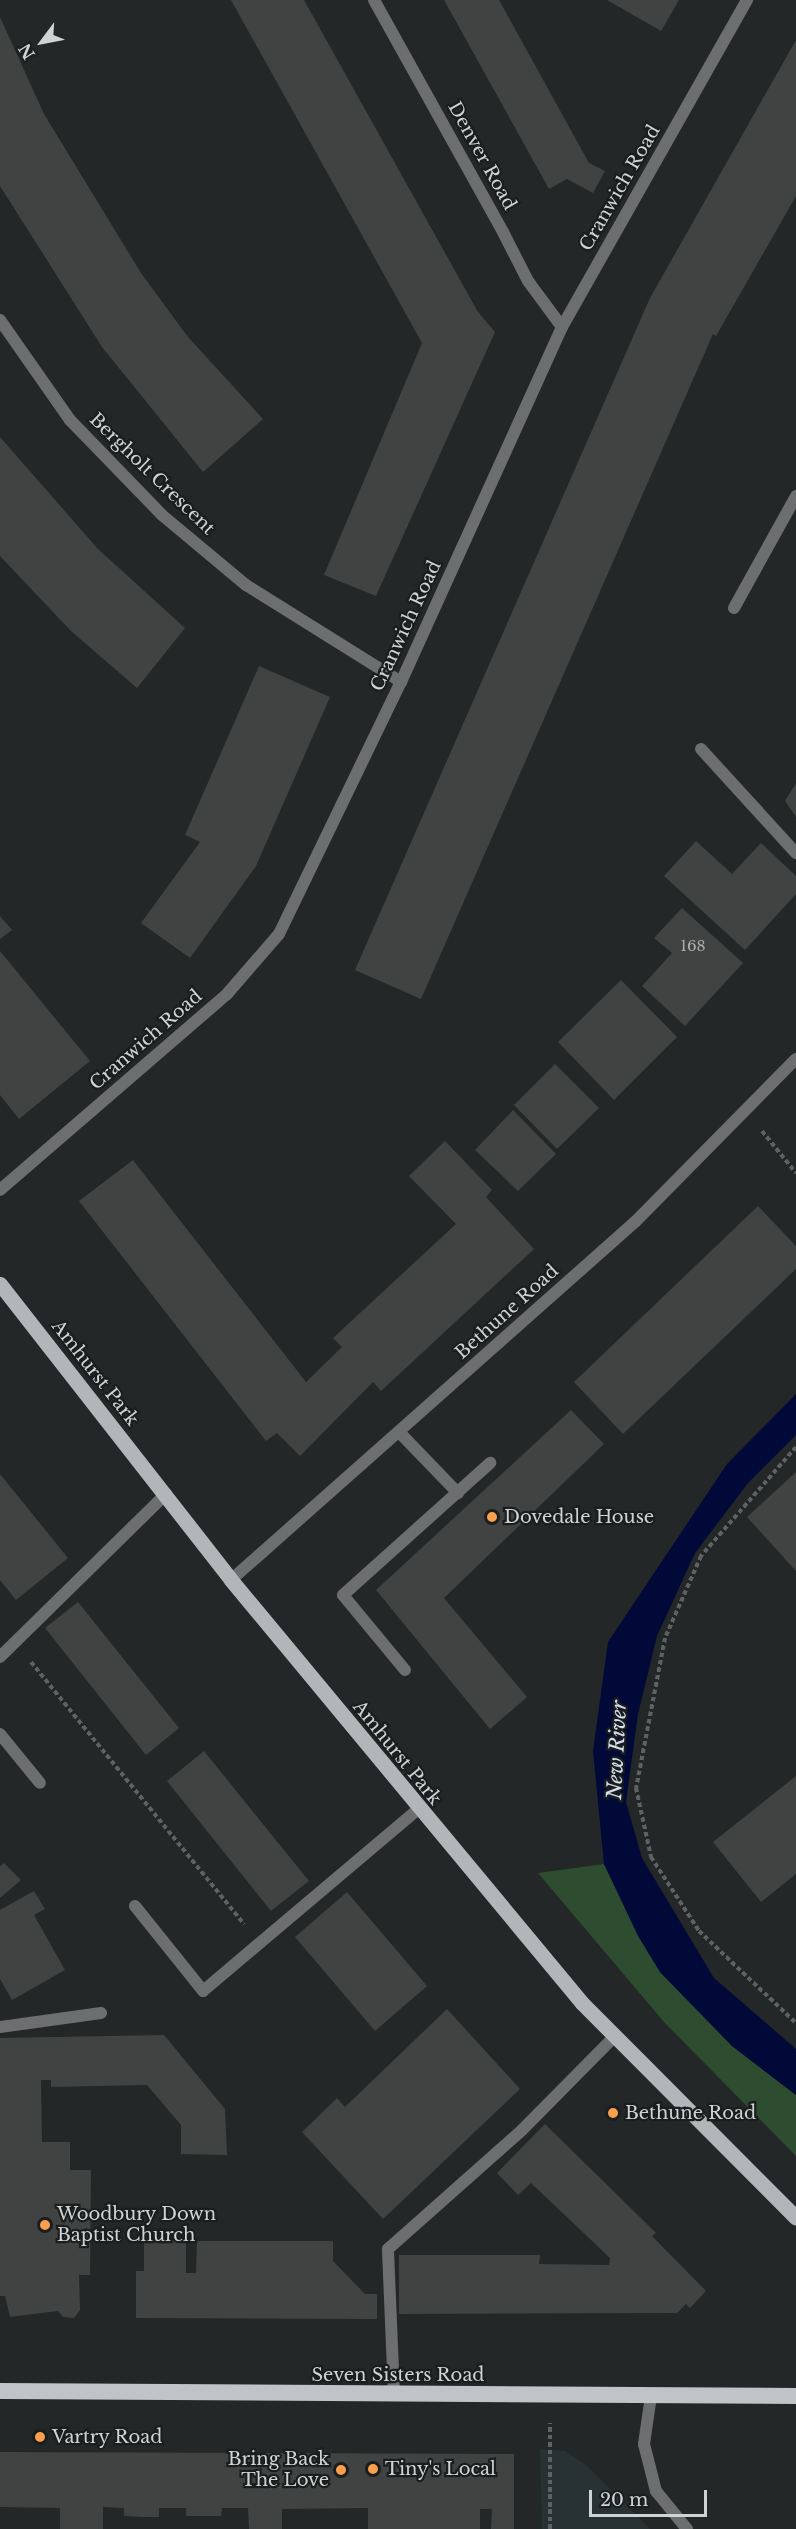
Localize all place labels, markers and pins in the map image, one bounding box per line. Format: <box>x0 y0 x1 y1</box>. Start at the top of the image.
place label: Dovedale House <box>504 1506 654 1528</box>
marker: Dovedale House <box>485 1510 499 1524</box>
place label: Bethune Road <box>625 2102 756 2124</box>
marker: Bethune Road <box>606 2106 620 2120</box>
place label: Woodbury Down Baptist Church <box>57 2204 217 2246</box>
marker: Woodbury Down Baptist Church <box>38 2218 52 2232</box>
place label: Vartry Road <box>52 2426 163 2448</box>
marker: Vartry Road <box>33 2430 47 2444</box>
place label: Bring Back The Love <box>228 2449 329 2492</box>
place label: Tiny's Local <box>385 2458 496 2480</box>
marker: Tiny's Local <box>366 2462 380 2476</box>
marker: Bring Back The Love <box>334 2463 348 2477</box>

